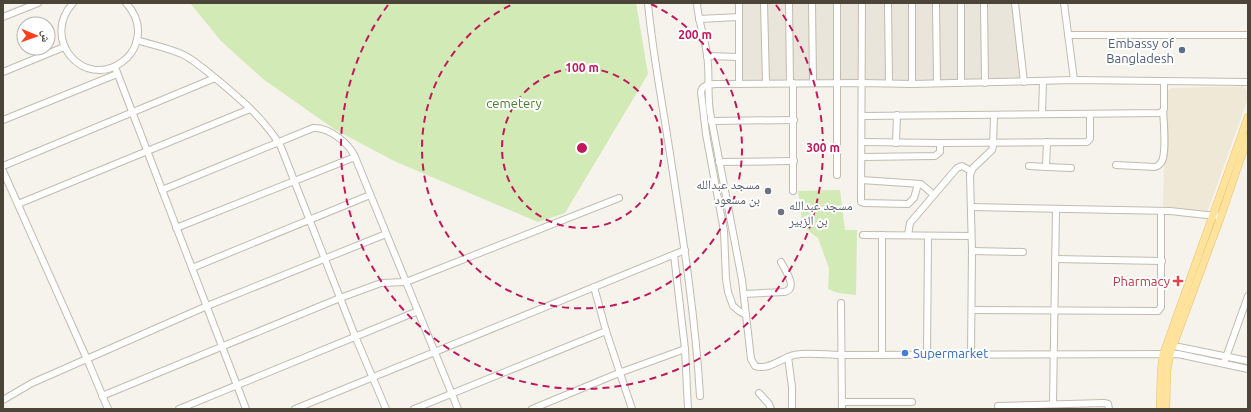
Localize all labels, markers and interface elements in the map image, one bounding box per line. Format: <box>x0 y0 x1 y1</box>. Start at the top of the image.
north arrow <box>16 16 56 56</box>
text: 200 m <box>678 28 712 41</box>
text: ش <box>38 30 52 43</box>
place label: Embassy of Bangladesh <box>1106 36 1174 65</box>
marker: Embassy of Bangladesh <box>1177 45 1187 55</box>
text: 100 m <box>565 61 599 74</box>
park label: cemetery <box>486 96 542 110</box>
centre of rings <box>575 141 589 155</box>
text: 300 m <box>806 141 840 154</box>
place label: مسجد عبدالله بن مسعود <box>696 177 760 208</box>
marker: مسجد عبدالله بن مسعود <box>763 186 773 196</box>
place label: مسجد عبدالله بن الزبير <box>788 198 853 229</box>
marker: مسجد عبدالله بن الزبير <box>776 207 786 217</box>
place label: Pharmacy <box>1113 274 1170 288</box>
marker: Pharmacy <box>1173 276 1183 286</box>
place label: Supermarket <box>913 346 988 360</box>
marker: Supermarket <box>900 348 910 358</box>

